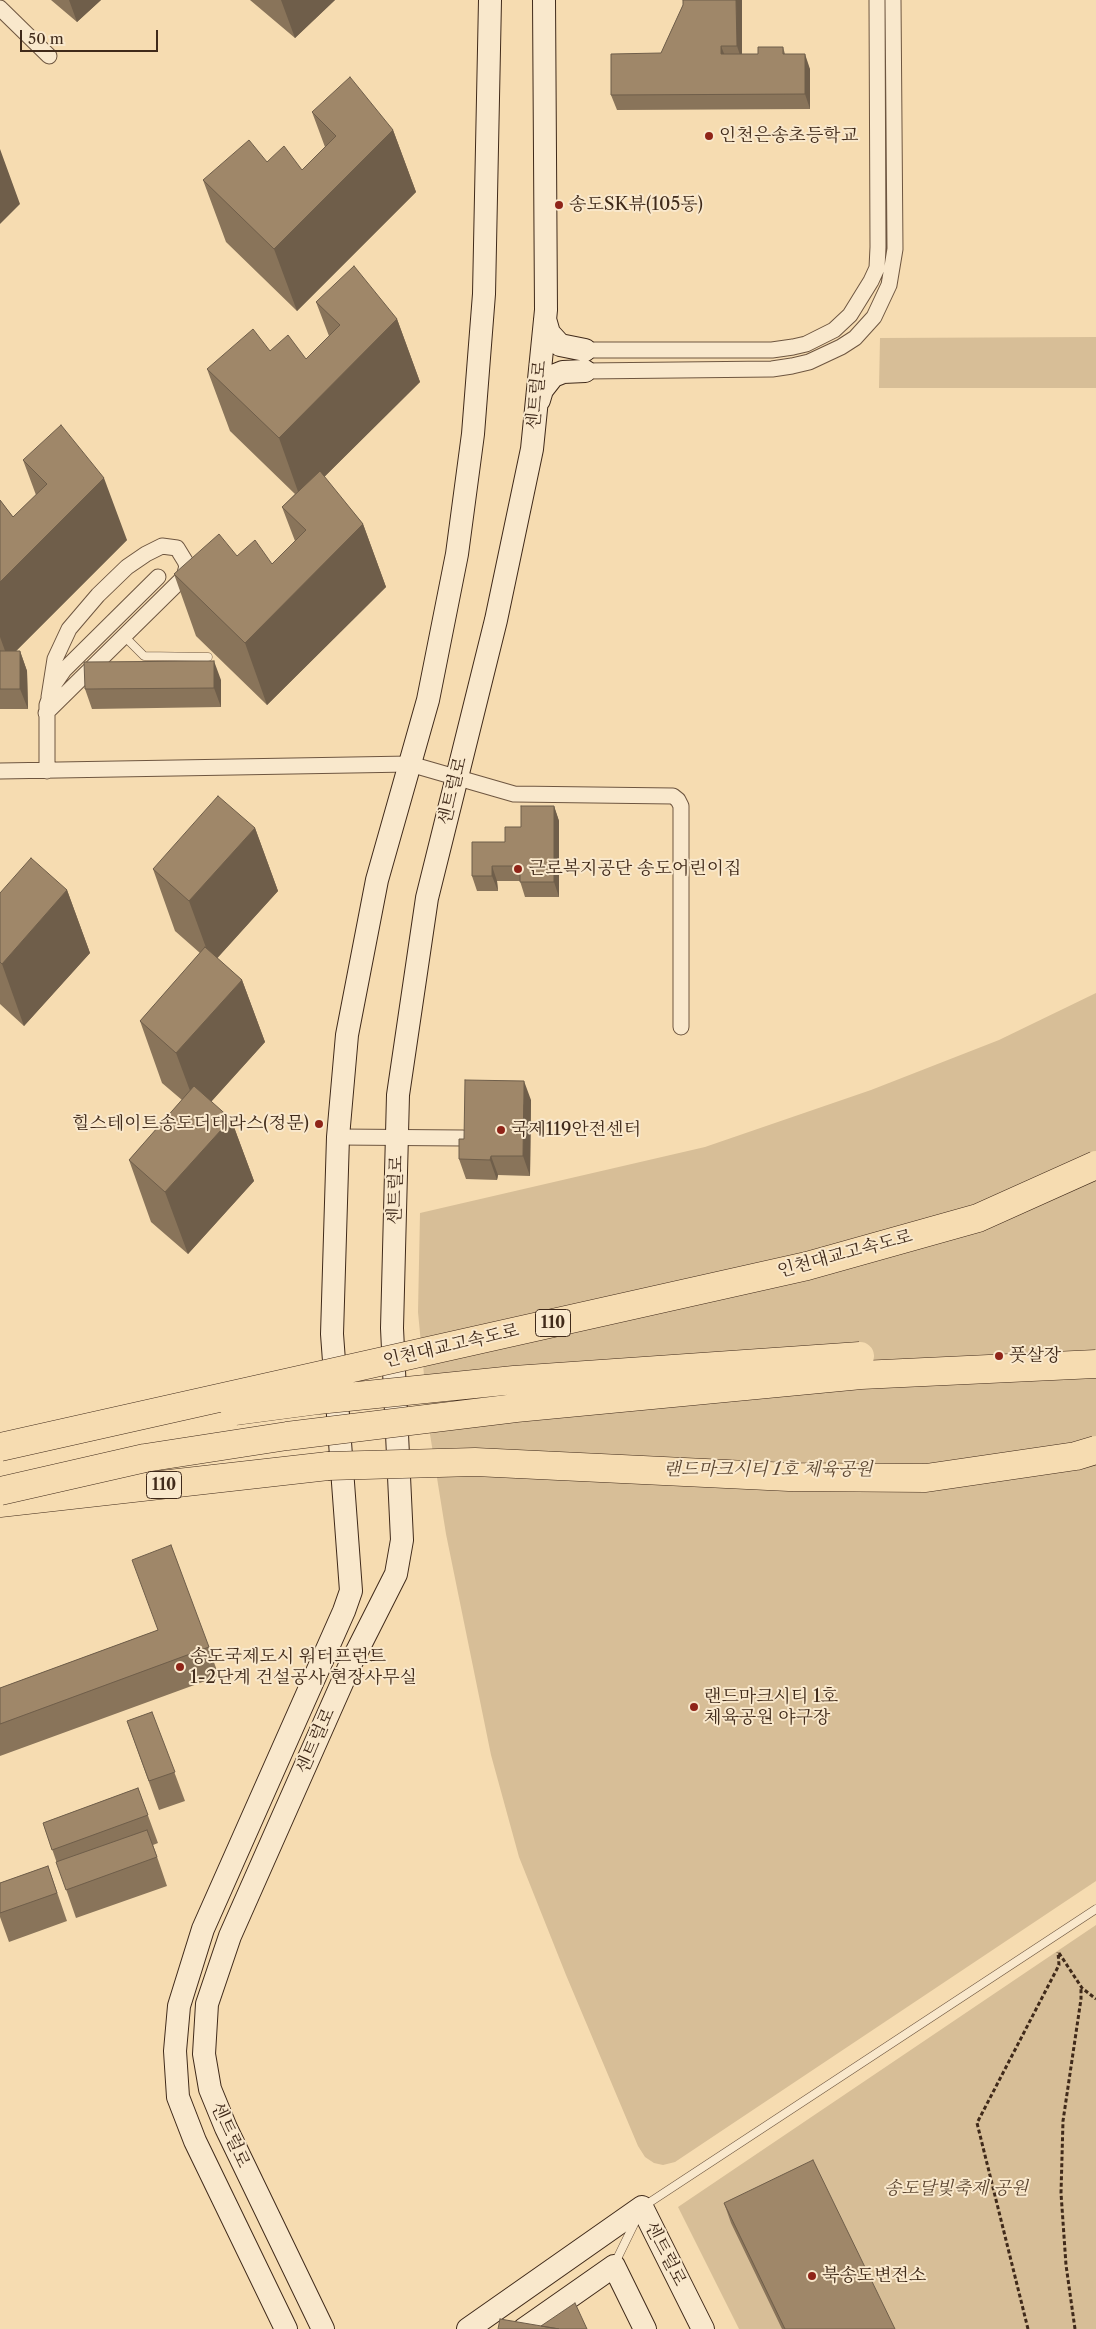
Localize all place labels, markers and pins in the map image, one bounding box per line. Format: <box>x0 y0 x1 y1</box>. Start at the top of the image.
place label: 인천은송초등학교 <box>719 125 858 147</box>
marker: 인천은송초등학교 <box>703 130 715 142</box>
place label: 송도SK뷰(105동) <box>569 194 703 216</box>
marker: 송도SK뷰(105동) <box>553 199 565 211</box>
place label: 근로복지공단 송도어린이집 <box>528 858 741 880</box>
marker: 근로복지공단 송도어린이집 <box>512 863 524 875</box>
place label: 힐스테이트송도더테라스(정문) <box>72 1113 309 1135</box>
marker: 힐스테이트송도더테라스(정문) <box>313 1118 325 1130</box>
place label: 국제119안전센터 <box>511 1119 641 1141</box>
marker: 국제119안전센터 <box>495 1124 507 1136</box>
place label: 풋살장 <box>1009 1345 1061 1367</box>
marker: 풋살장 <box>993 1350 1005 1362</box>
place label: 송도국제도시 워터프런트 1-2단계 건설공사 현장사무실 <box>190 1646 417 1688</box>
marker: 송도국제도시 워터프런트 1-2단계 건설공사 현장사무실 <box>174 1661 186 1673</box>
place label: 랜드마크시티 1호 체육공원 야구장 <box>704 1686 838 1728</box>
marker: 랜드마크시티 1호 체육공원 야구장 <box>688 1701 700 1713</box>
place label: 북송도변전소 <box>822 2265 926 2287</box>
marker: 북송도변전소 <box>806 2270 818 2282</box>

